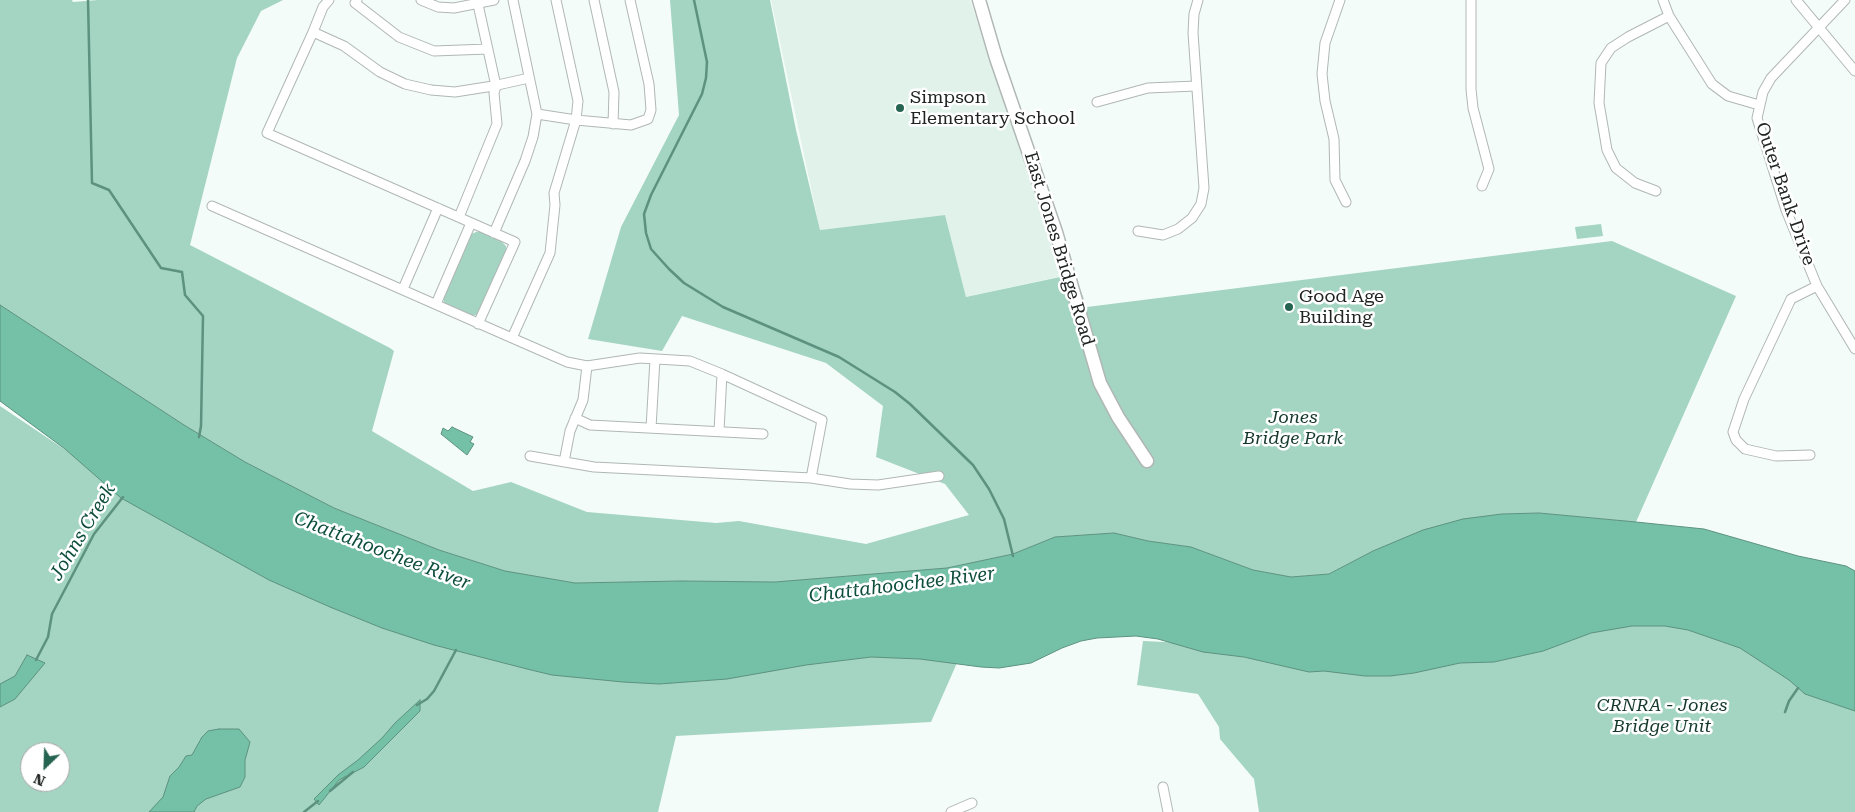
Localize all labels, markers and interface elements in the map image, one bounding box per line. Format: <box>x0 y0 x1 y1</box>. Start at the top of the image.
place label: Simpson Elementary School <box>910 87 1075 130</box>
marker: Simpson Elementary School <box>894 102 906 114</box>
street label: Outer Bank Drive <box>1750 120 1820 268</box>
street label: East Jones Bridge Road <box>1019 149 1099 349</box>
place label: Good Age Building <box>1299 286 1384 328</box>
marker: Good Age Building <box>1283 301 1295 313</box>
park label: Jones Bridge Park <box>1243 407 1343 449</box>
water label: Johns Creek <box>45 479 121 585</box>
water label: Chattahoochee River <box>291 507 473 595</box>
water label: Chattahoochee River <box>808 562 996 608</box>
park label: CRNRA - Jones Bridge Unit <box>1597 695 1727 738</box>
north arrow <box>20 742 70 792</box>
text: N <box>31 770 47 789</box>

